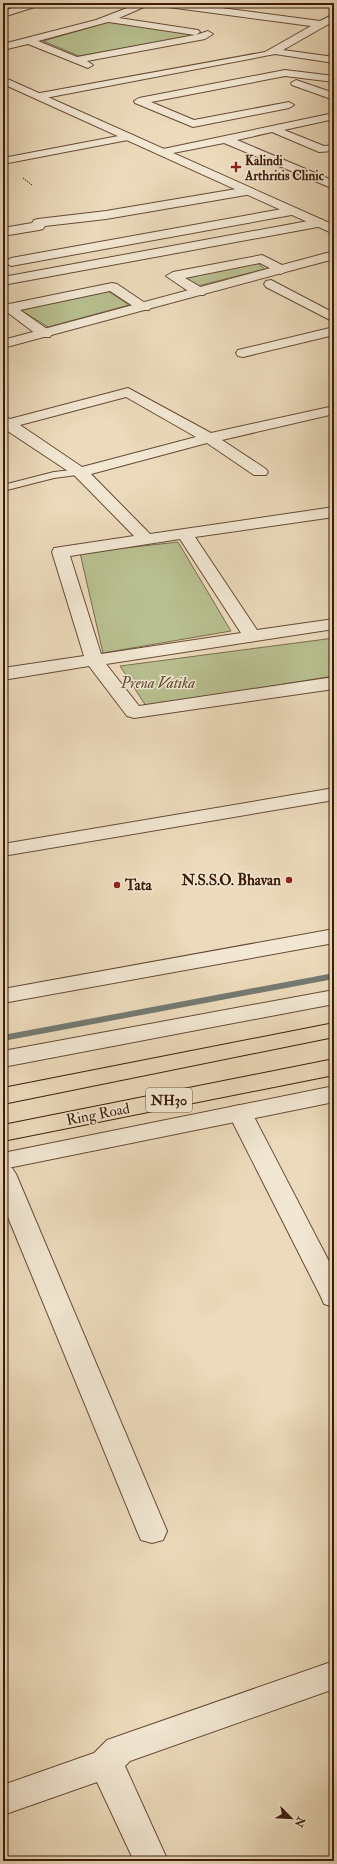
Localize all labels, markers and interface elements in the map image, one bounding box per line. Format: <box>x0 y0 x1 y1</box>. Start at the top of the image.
place label: Kalindi Arthritis Clinic <box>244 153 325 184</box>
marker: Kalindi Arthritis Clinic <box>230 161 242 173</box>
park label: Prena Vatika <box>120 674 195 693</box>
place label: N.S.S.O. Bhavan <box>181 871 281 890</box>
marker: N.S.S.O. Bhavan <box>284 875 294 885</box>
place label: Tata <box>124 876 152 895</box>
marker: Tata <box>112 880 122 890</box>
road number: NH30 <box>146 1088 192 1112</box>
street label: Ring Road <box>65 1099 132 1130</box>
north arrow <box>271 1798 311 1838</box>
text: N <box>291 1814 308 1830</box>

